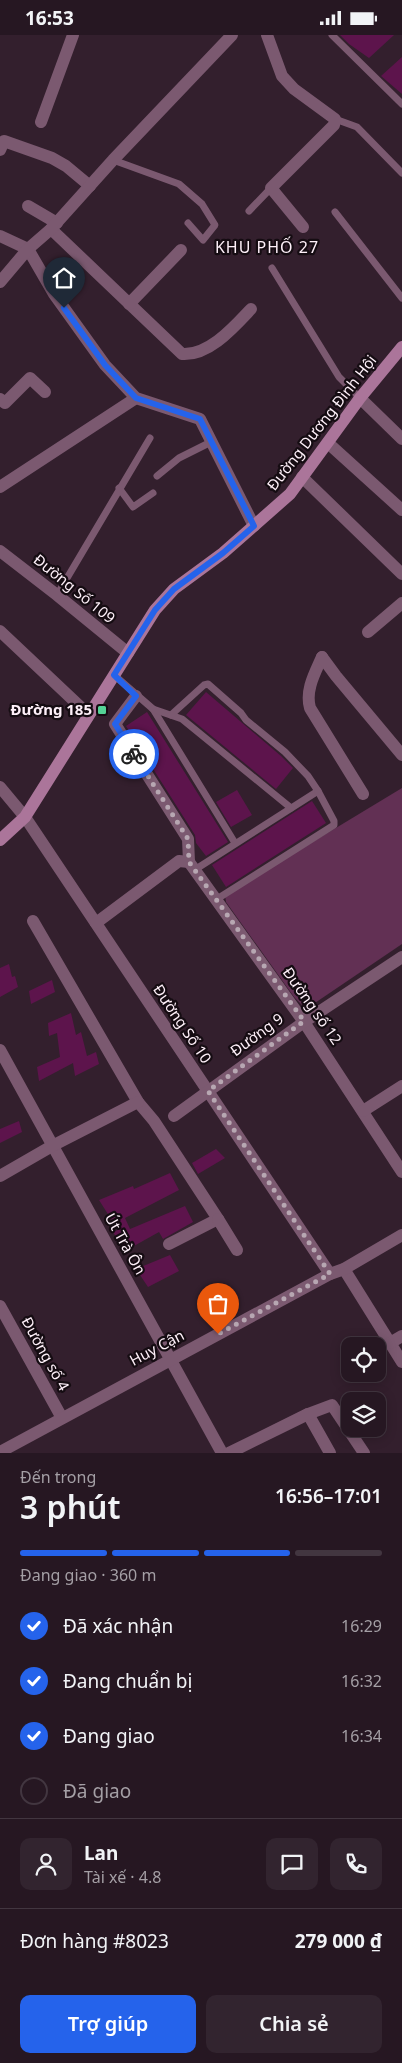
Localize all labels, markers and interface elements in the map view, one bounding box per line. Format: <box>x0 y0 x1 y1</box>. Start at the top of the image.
text: 16:53 <box>25 5 74 31</box>
district label: KHU PHỐ 27 <box>215 236 319 258</box>
pin <box>43 257 85 308</box>
icon: home <box>50 264 78 292</box>
street label: Đường Dương Đình Hội <box>262 351 380 494</box>
street label: Đường Số 109 <box>30 549 120 627</box>
place label: Đường 185 <box>11 699 92 719</box>
marker: Đường 185 <box>96 704 108 716</box>
courier <box>109 729 159 779</box>
icon: bike <box>120 740 148 768</box>
street label: Đường số 12 <box>279 963 347 1048</box>
street label: Đường Số 10 <box>149 980 217 1067</box>
street label: Đường 9 <box>226 1008 287 1060</box>
street label: Út Trà Ôn <box>101 1209 151 1278</box>
pin <box>197 1283 239 1334</box>
icon: bag <box>204 1290 232 1318</box>
street label: Đường số 4 <box>17 1313 75 1394</box>
street label: Huy Cận <box>126 1324 187 1370</box>
map controls <box>341 1337 386 1437</box>
button: locate <box>341 1337 386 1382</box>
button: layers <box>341 1392 386 1437</box>
text: Đến trong <box>20 1466 96 1488</box>
text: 16:56–17:01 <box>275 1483 382 1509</box>
text: 3 phút <box>20 1485 120 1528</box>
text: Đang giao · 360 m <box>20 1564 156 1586</box>
icon: check <box>20 1612 48 1640</box>
text: Đã xác nhận <box>63 1613 173 1639</box>
text: 16:29 <box>341 1615 382 1637</box>
icon: check <box>20 1667 48 1695</box>
text: Đang chuẩn bị <box>63 1668 192 1694</box>
text: 16:32 <box>341 1670 382 1692</box>
icon: check <box>20 1722 48 1750</box>
text: Đang giao <box>63 1723 155 1749</box>
text: 16:34 <box>341 1725 382 1747</box>
text: Đã giao <box>63 1778 131 1804</box>
button: person <box>20 1838 72 1890</box>
button: chat <box>266 1838 318 1890</box>
button: phone <box>330 1838 382 1890</box>
text: Lan <box>84 1840 118 1866</box>
text: Tài xế · 4.8 <box>84 1866 161 1888</box>
text: Đơn hàng #8023 <box>20 1928 169 1954</box>
text: 279 000 ₫ <box>295 1928 382 1954</box>
button: Trợ giúp <box>20 1995 196 2053</box>
button: Chia sẻ <box>206 1995 382 2053</box>

